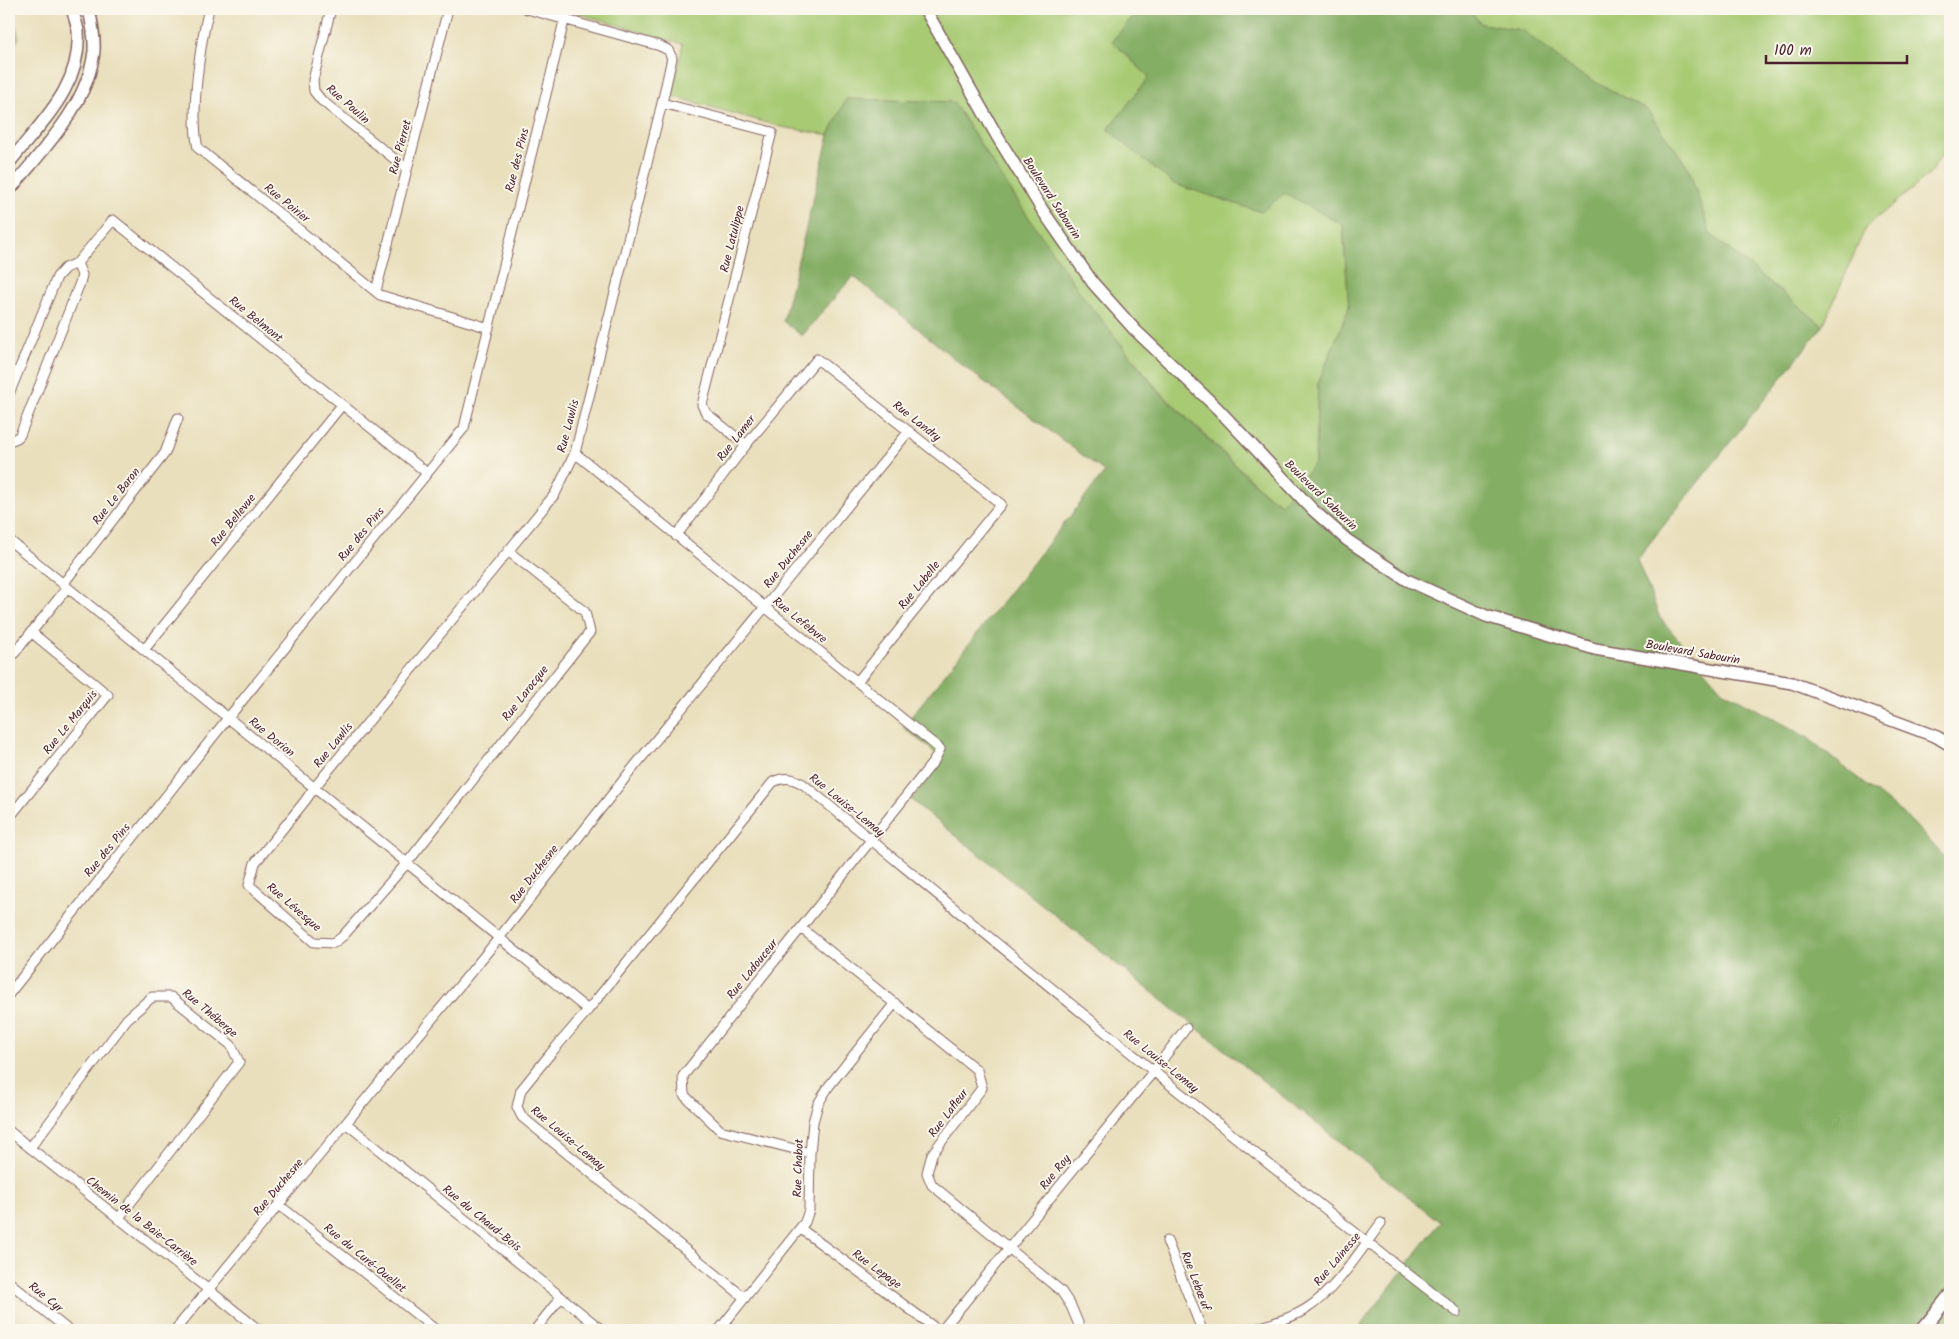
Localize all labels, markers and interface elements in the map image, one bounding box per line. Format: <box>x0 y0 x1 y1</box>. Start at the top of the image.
scale bar <box>1766 32 1908 64</box>
text: 100 m <box>1774 39 1812 63</box>
street label: Rue Poulin <box>321 80 374 129</box>
street label: Rue Pierret <box>384 117 417 177</box>
street label: Rue des Pins <box>500 126 535 194</box>
street label: Boulevard Sabourin <box>1018 153 1086 243</box>
street label: Rue Poirier <box>260 179 314 228</box>
street label: Rue Latulippe <box>715 203 750 275</box>
street label: Rue Belmont <box>224 292 287 347</box>
street label: Rue Landry <box>888 396 945 447</box>
street label: Rue Lawlis <box>552 398 585 455</box>
street label: Rue Lamer <box>712 410 761 465</box>
street label: Boulevard Sabourin <box>1280 455 1362 535</box>
street label: Rue Le Baron <box>88 463 145 529</box>
street label: Rue Bellevue <box>206 489 261 551</box>
street label: Rue des Pins <box>333 503 389 566</box>
street label: Rue Duchesne <box>759 525 818 593</box>
street label: Rue Labelle <box>894 556 945 614</box>
street label: Rue Lefebvre <box>768 592 832 649</box>
street label: Boulevard Sabourin <box>1644 635 1742 670</box>
street label: Rue Larocque <box>497 661 554 725</box>
street label: Rue Le Marquis <box>38 686 102 759</box>
street label: Rue Dorion <box>244 713 299 762</box>
street label: Rue Lawlis <box>309 718 358 772</box>
street label: Rue Louise-Lemay <box>805 769 889 842</box>
street label: Rue des Pins <box>79 819 135 882</box>
street label: Rue Duchesne <box>505 840 564 908</box>
street label: Rue Lévesque <box>262 878 326 937</box>
street label: Rue Ladouceur <box>722 934 783 1004</box>
street label: Rue Théberge <box>178 984 242 1043</box>
street label: Rue Louise-Lemay <box>1119 1025 1203 1098</box>
street label: Rue Lafleur <box>924 1084 974 1142</box>
street label: Rue Louise-Lemay <box>526 1101 609 1176</box>
street label: Rue Chabot <box>788 1138 809 1198</box>
street label: Rue Roy <box>1035 1150 1076 1194</box>
street label: Rue Duchesne <box>248 1154 309 1220</box>
street label: Chemin de la Baie-Carrière <box>82 1172 202 1272</box>
street label: Rue du Chaud-Bois <box>438 1180 525 1256</box>
street label: Rue du Curé-Ouellet <box>319 1219 410 1298</box>
street label: Rue Lainesse <box>1309 1228 1366 1290</box>
street label: Rue Lepage <box>848 1245 906 1294</box>
street label: Rue Lebœuf <box>1175 1249 1216 1315</box>
street label: Rue Cyr <box>24 1277 68 1318</box>

